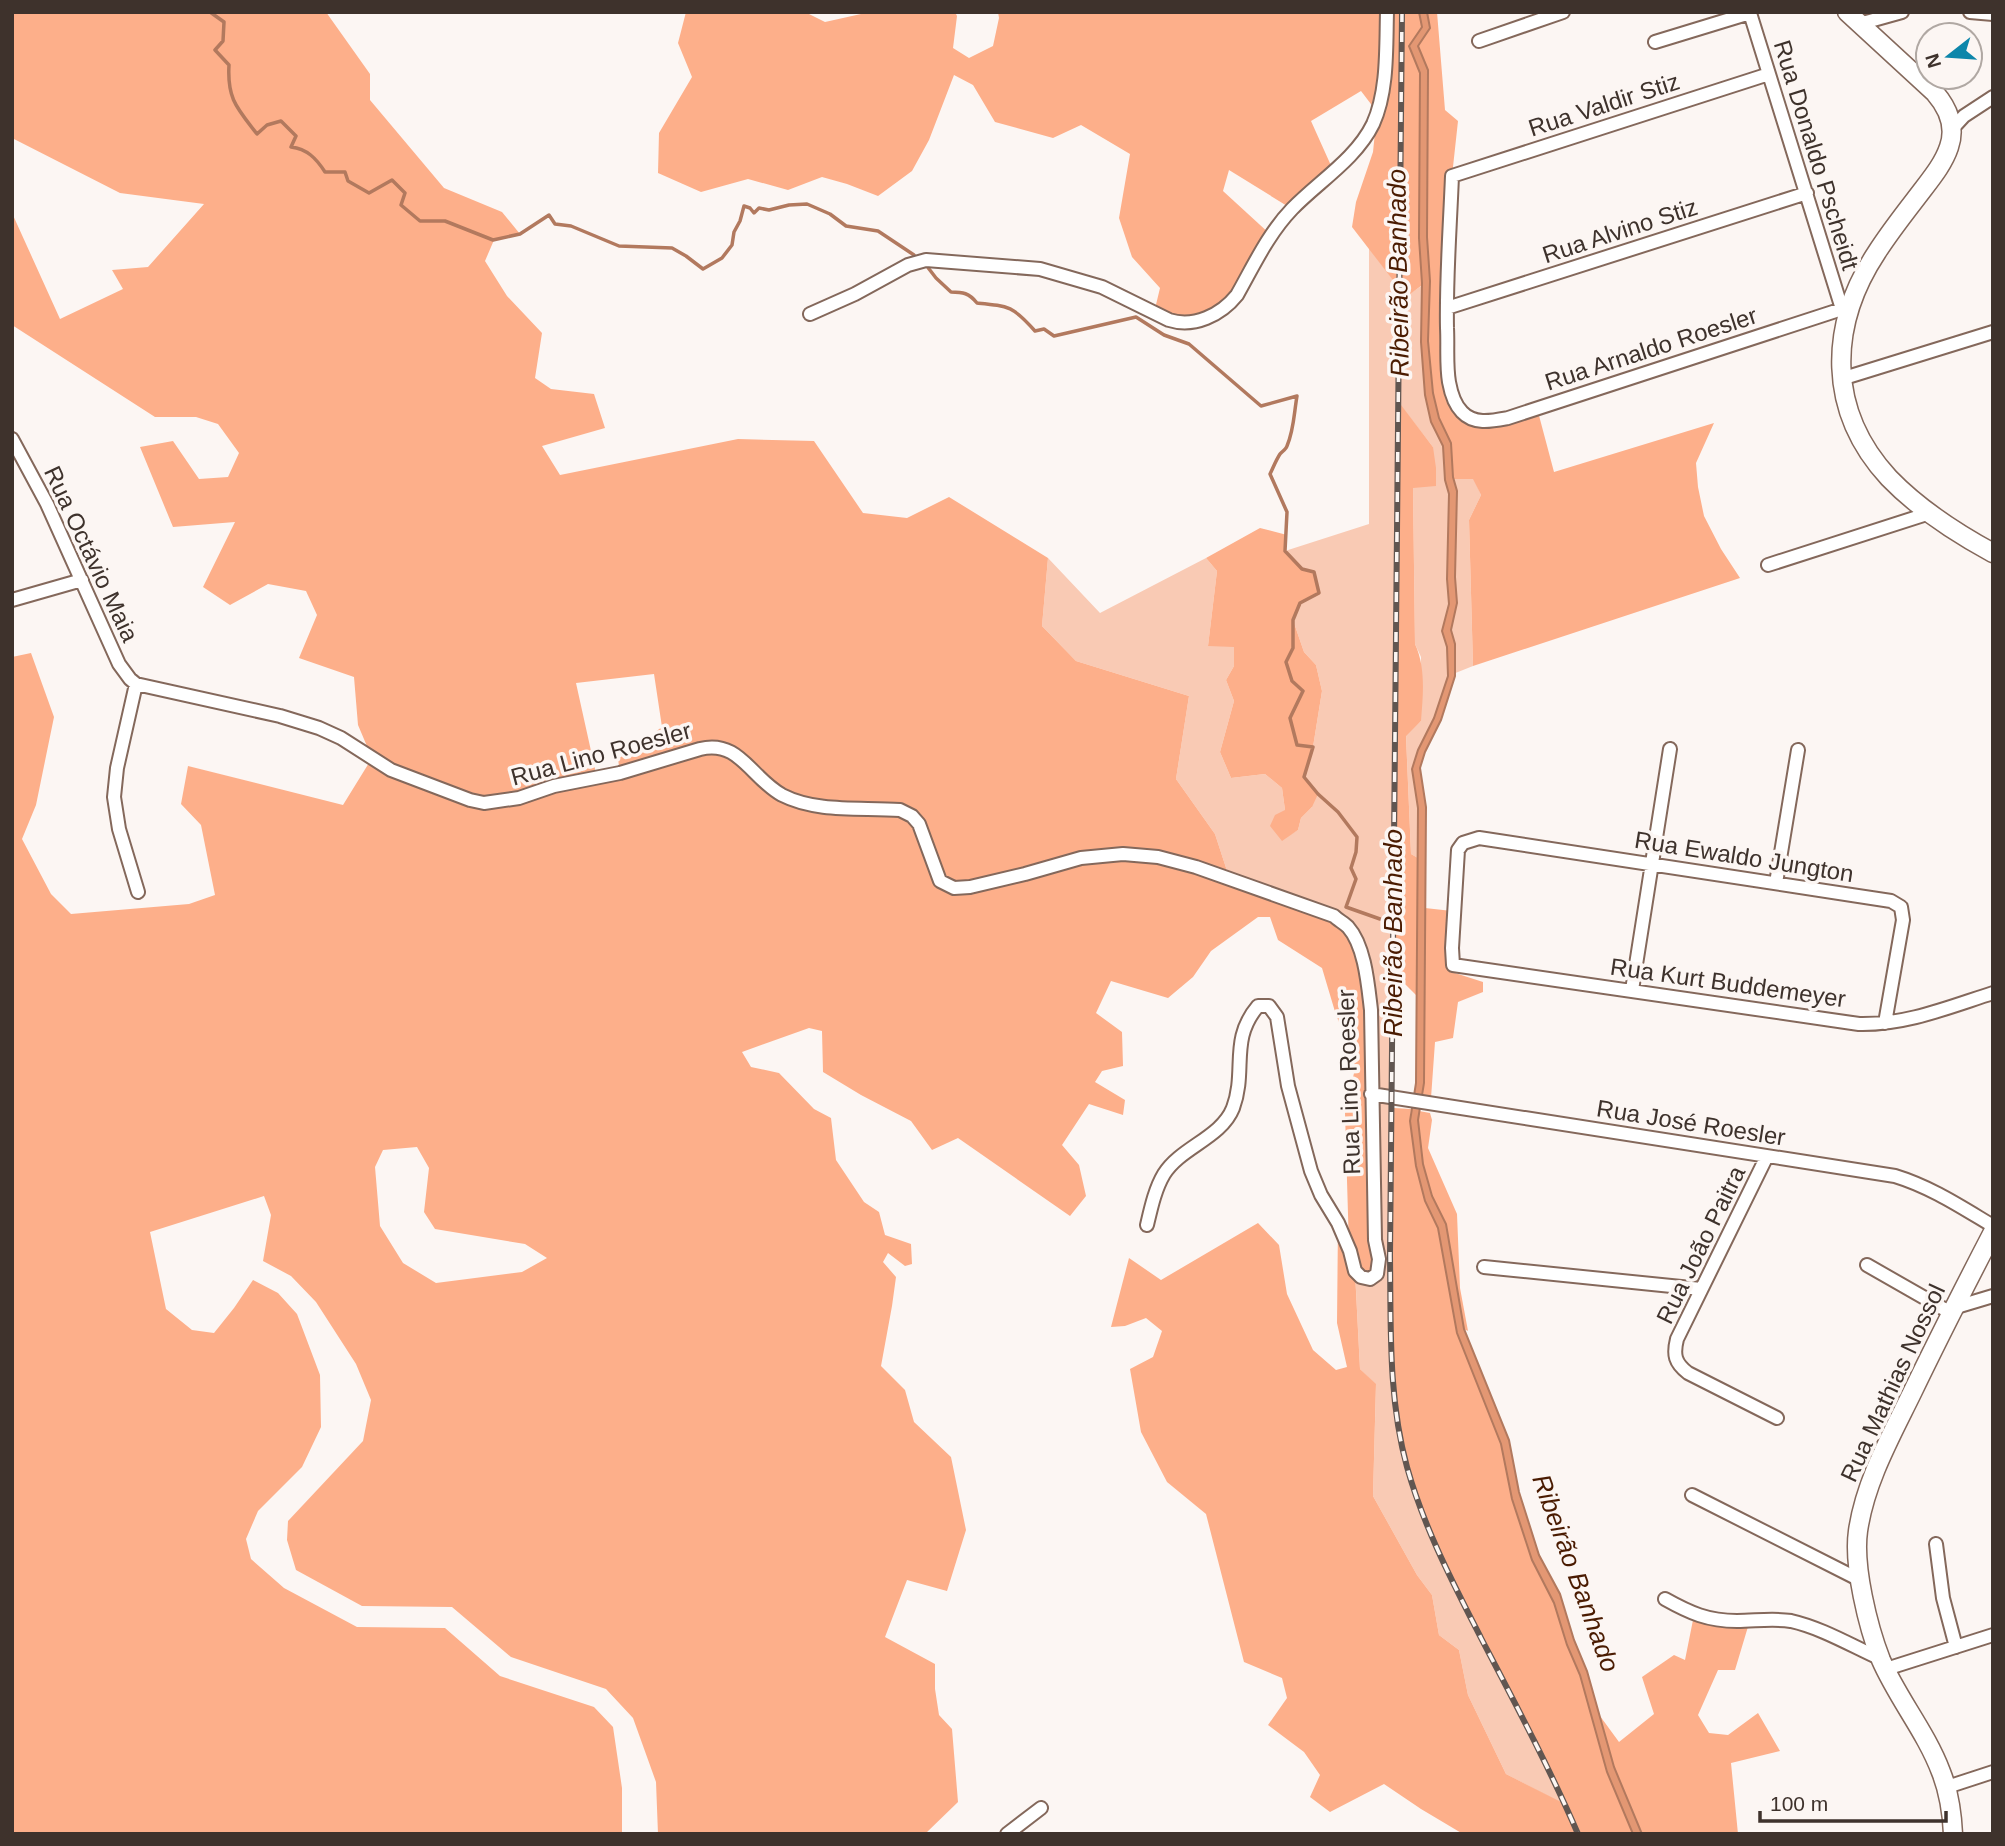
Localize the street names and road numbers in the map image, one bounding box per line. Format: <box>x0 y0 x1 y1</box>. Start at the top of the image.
street label: Rua Donaldo Pscheidt <box>1769 37 1864 273</box>
street label: Rua Valdir Stiz <box>1525 67 1683 142</box>
street label: Rua Alvino Stiz <box>1539 193 1701 268</box>
street label: Rua Arnaldo Roesler <box>1541 301 1760 396</box>
street label: Rua Octávio Maia <box>39 462 144 647</box>
street label: Rua Lino Roesler <box>508 716 694 791</box>
street label: Rua Ewaldo Jungton <box>1633 826 1856 887</box>
street label: Rua Kurt Buddemeyer <box>1609 953 1848 1012</box>
street label: Rua Lino Roesler <box>1332 989 1365 1175</box>
street label: Rua José Roesler <box>1595 1094 1787 1151</box>
street label: Rua João Paitra <box>1651 1161 1751 1328</box>
street label: Rua Mathias Nossol <box>1835 1280 1950 1486</box>

